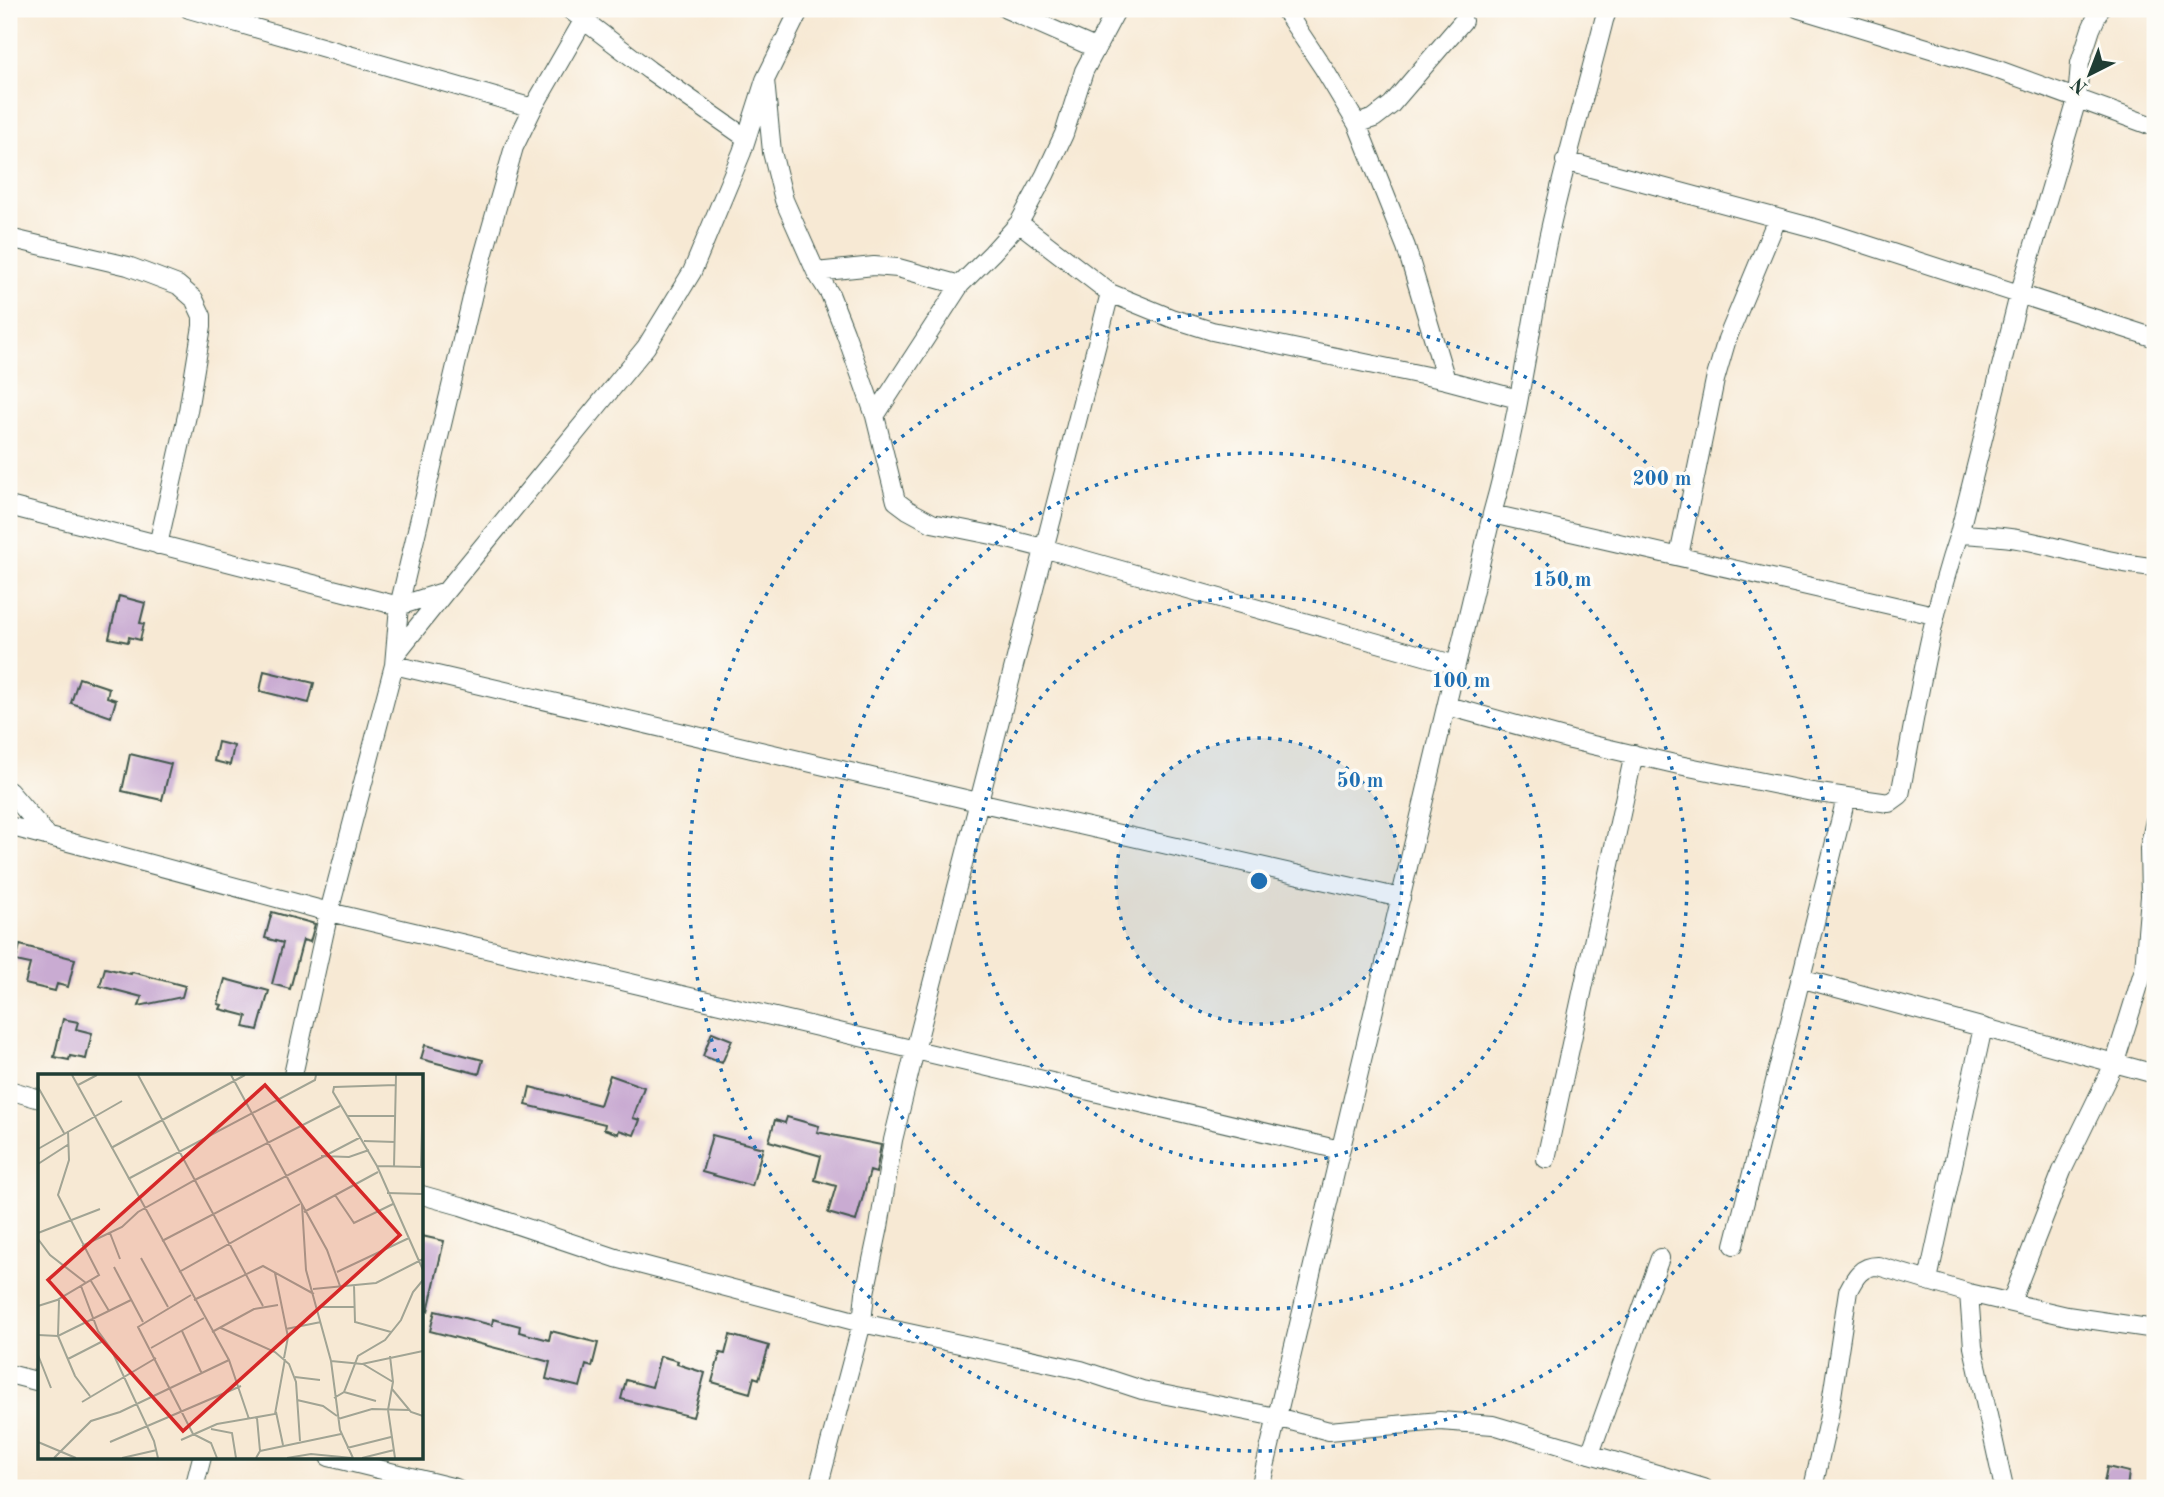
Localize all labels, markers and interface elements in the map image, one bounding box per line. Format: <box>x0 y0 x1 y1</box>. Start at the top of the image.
north arrow <box>2056 38 2126 108</box>
text: N <box>2068 73 2092 97</box>
text: 200 m <box>1632 469 1692 490</box>
text: 150 m <box>1532 570 1592 591</box>
text: 100 m <box>1431 671 1491 692</box>
text: 50 m <box>1336 771 1384 792</box>
centre of rings <box>1247 869 1271 893</box>
inset map <box>38 1074 424 1458</box>

